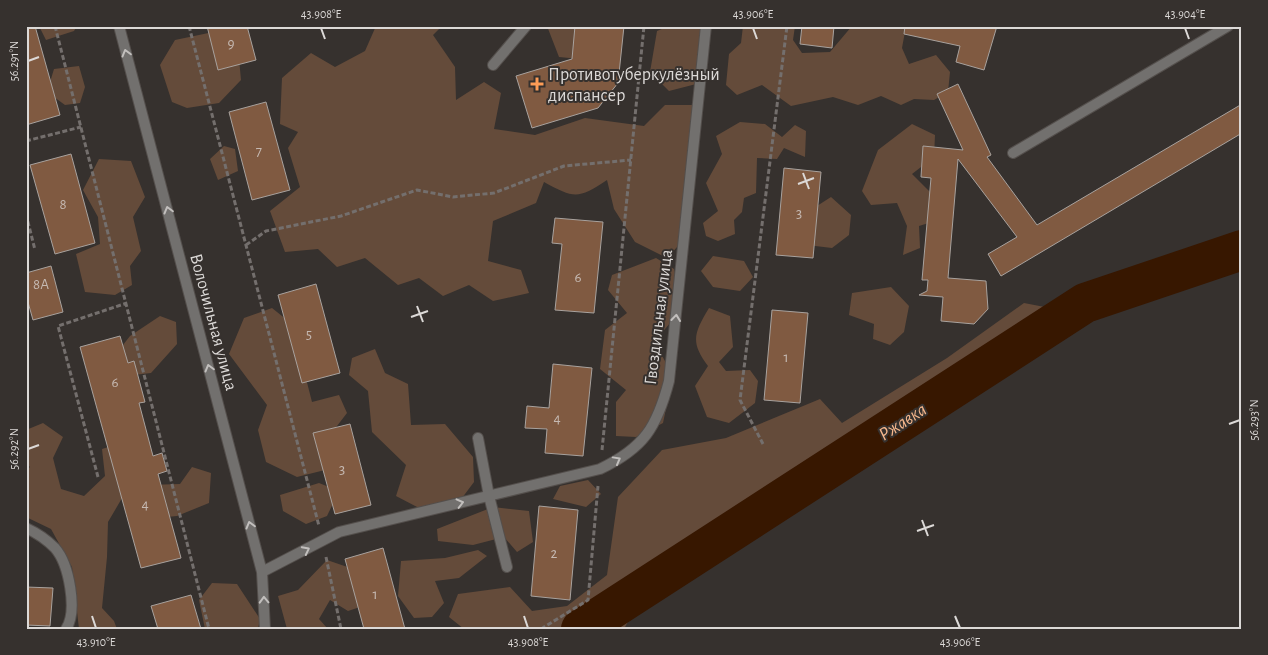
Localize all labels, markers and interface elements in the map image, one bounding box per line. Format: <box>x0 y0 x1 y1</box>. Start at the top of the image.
text: 43.908°E <box>301 8 341 20</box>
text: 43.906°E <box>733 8 773 20</box>
text: 43.904°E <box>1165 8 1205 20</box>
house number: 9 <box>227 36 235 51</box>
text: 56.291°N <box>8 41 20 81</box>
one-way arrow <box>121 49 132 58</box>
place label: Противотуберкулёзный диспансер <box>548 65 720 105</box>
marker: Противотуберкулёзный диспансер <box>530 77 544 91</box>
house number: 7 <box>256 144 262 159</box>
house number: 8 <box>59 197 67 212</box>
house number: 3 <box>796 206 802 221</box>
one-way arrow <box>163 207 173 215</box>
street label: Гвоздильная улица <box>642 248 676 386</box>
street label: Волочильная улица <box>186 252 240 393</box>
house number: 6 <box>574 270 582 285</box>
house number: 8А <box>33 277 49 292</box>
one-way arrow <box>670 313 681 321</box>
house number: 5 <box>306 327 312 342</box>
house number: 1 <box>783 350 789 365</box>
one-way arrow <box>204 363 215 372</box>
house number: 6 <box>111 375 119 390</box>
text: 56.293°N <box>1248 399 1260 441</box>
water label: Ржавка <box>876 400 930 445</box>
house number: 4 <box>553 411 561 426</box>
text: 56.292°N <box>8 428 20 470</box>
one-way arrow <box>611 457 620 467</box>
house number: 3 <box>339 462 345 477</box>
house number: 4 <box>141 497 149 512</box>
one-way arrow <box>456 498 465 509</box>
one-way arrow <box>245 520 256 529</box>
one-way arrow <box>301 546 310 556</box>
house number: 2 <box>551 546 558 561</box>
house number: 1 <box>372 587 378 602</box>
one-way arrow <box>258 596 269 604</box>
text: 43.910°E <box>77 636 116 648</box>
text: 43.908°E <box>508 636 548 648</box>
text: 43.906°E <box>940 636 980 648</box>

